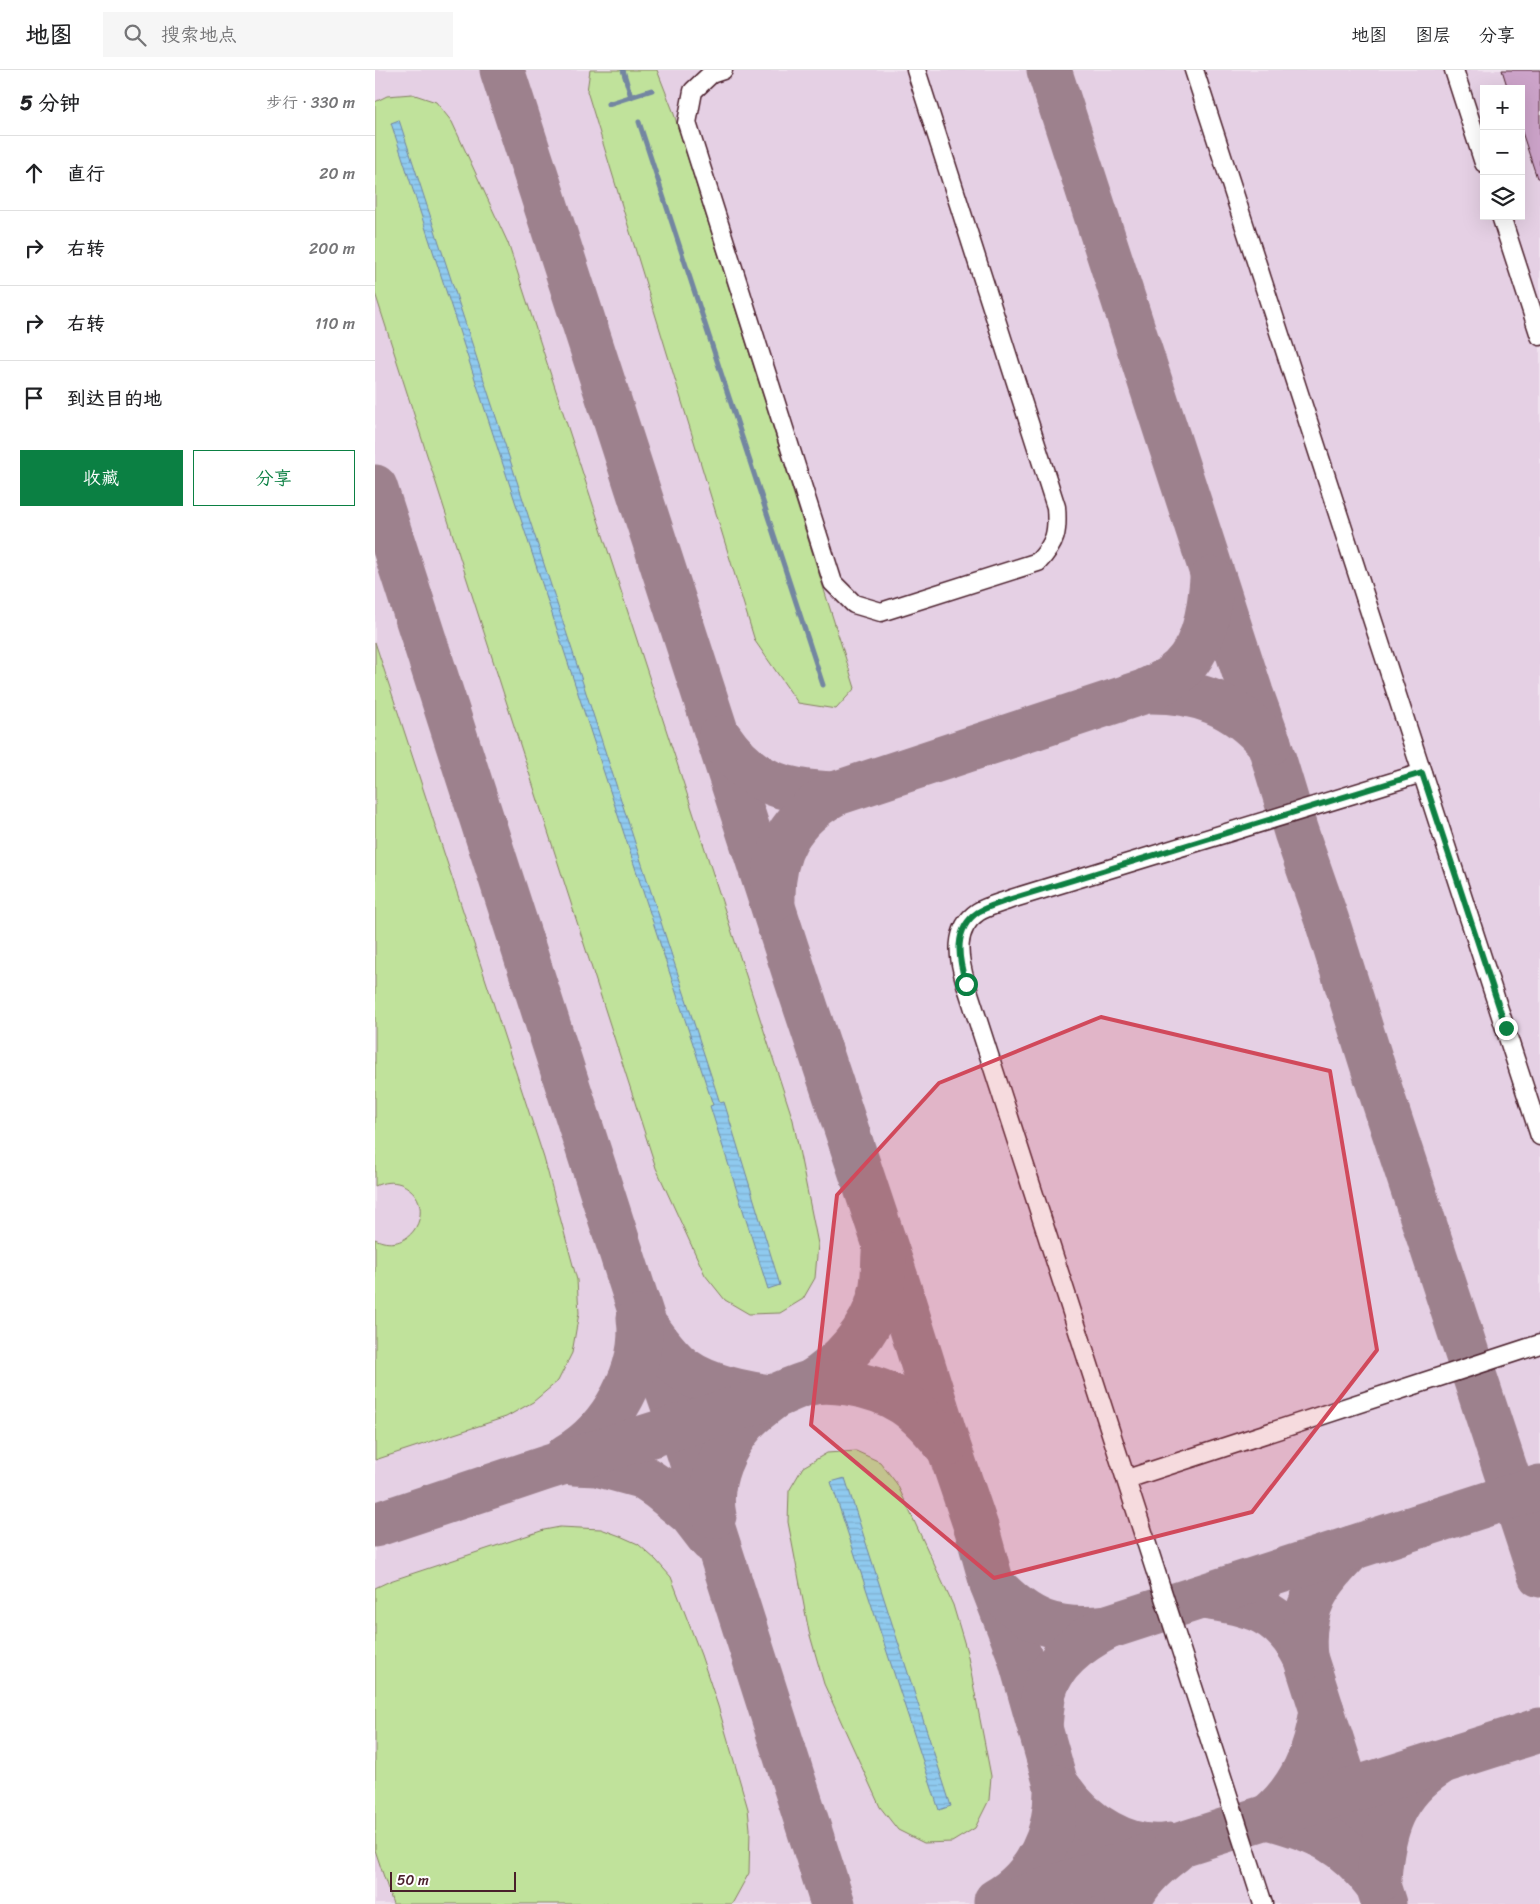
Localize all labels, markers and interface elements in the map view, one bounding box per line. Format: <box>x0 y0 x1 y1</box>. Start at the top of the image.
search box <box>103 12 453 57</box>
text: 地图 <box>25 14 73 56</box>
text: 搜索地点 <box>161 18 237 51</box>
text: 地图 <box>1351 19 1387 51</box>
text: 图层 <box>1415 19 1451 51</box>
text: 分享 <box>1479 19 1515 51</box>
icon: search <box>121 21 149 49</box>
text: 5 分钟 <box>20 84 80 122</box>
map controls <box>1480 85 1525 220</box>
button: + <box>1480 85 1525 130</box>
text: 步行 · 330 m <box>266 88 355 117</box>
button: − <box>1480 130 1525 175</box>
text: 直行 <box>67 157 105 190</box>
icon: ahead <box>20 159 48 187</box>
text: 20 m <box>319 159 355 188</box>
button: layers <box>1480 175 1525 220</box>
text: 右转 <box>67 232 105 265</box>
icon: right <box>20 234 48 262</box>
text: 200 m <box>309 234 355 263</box>
text: 右转 <box>67 307 105 340</box>
icon: right <box>20 309 48 337</box>
text: 110 m <box>315 309 355 338</box>
text: 到达目的地 <box>67 382 162 415</box>
icon: arrive <box>20 384 48 412</box>
button: 收藏 <box>20 450 183 506</box>
button: 分享 <box>193 450 355 506</box>
route start <box>955 973 978 996</box>
route end <box>1495 1017 1518 1040</box>
text: 50 m <box>397 1868 429 1893</box>
scale bar <box>390 1869 516 1892</box>

